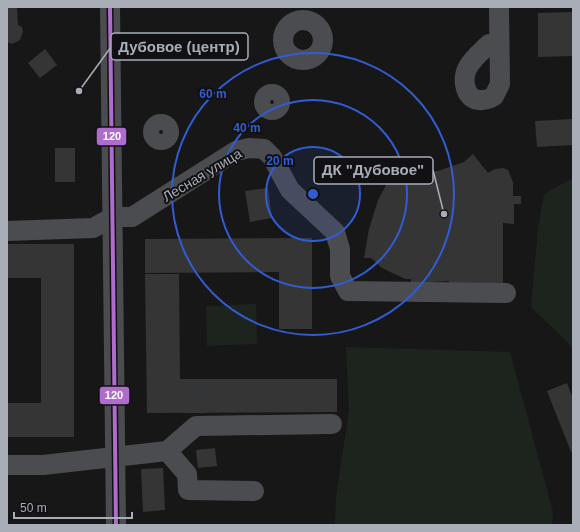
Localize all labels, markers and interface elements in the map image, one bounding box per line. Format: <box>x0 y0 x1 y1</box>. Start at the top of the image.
callout: Дубовое (центр) <box>111 33 248 60</box>
text: Дубовое (центр) <box>118 38 240 55</box>
text: 60 m <box>199 87 227 101</box>
text: 40 m <box>233 121 261 135</box>
line badge: 120 <box>96 127 127 146</box>
text: 120 <box>103 130 121 142</box>
street label: Лесная улица <box>160 145 245 205</box>
text: 20 m <box>266 154 294 168</box>
callout: ДК "Дубовое" <box>314 157 433 184</box>
text: ДК "Дубовое" <box>322 161 424 178</box>
centre of rings <box>306 187 320 201</box>
line badge: 120 <box>99 386 130 405</box>
text: 120 <box>105 389 123 401</box>
scale bar <box>14 494 132 520</box>
text: 50 m <box>20 501 47 515</box>

